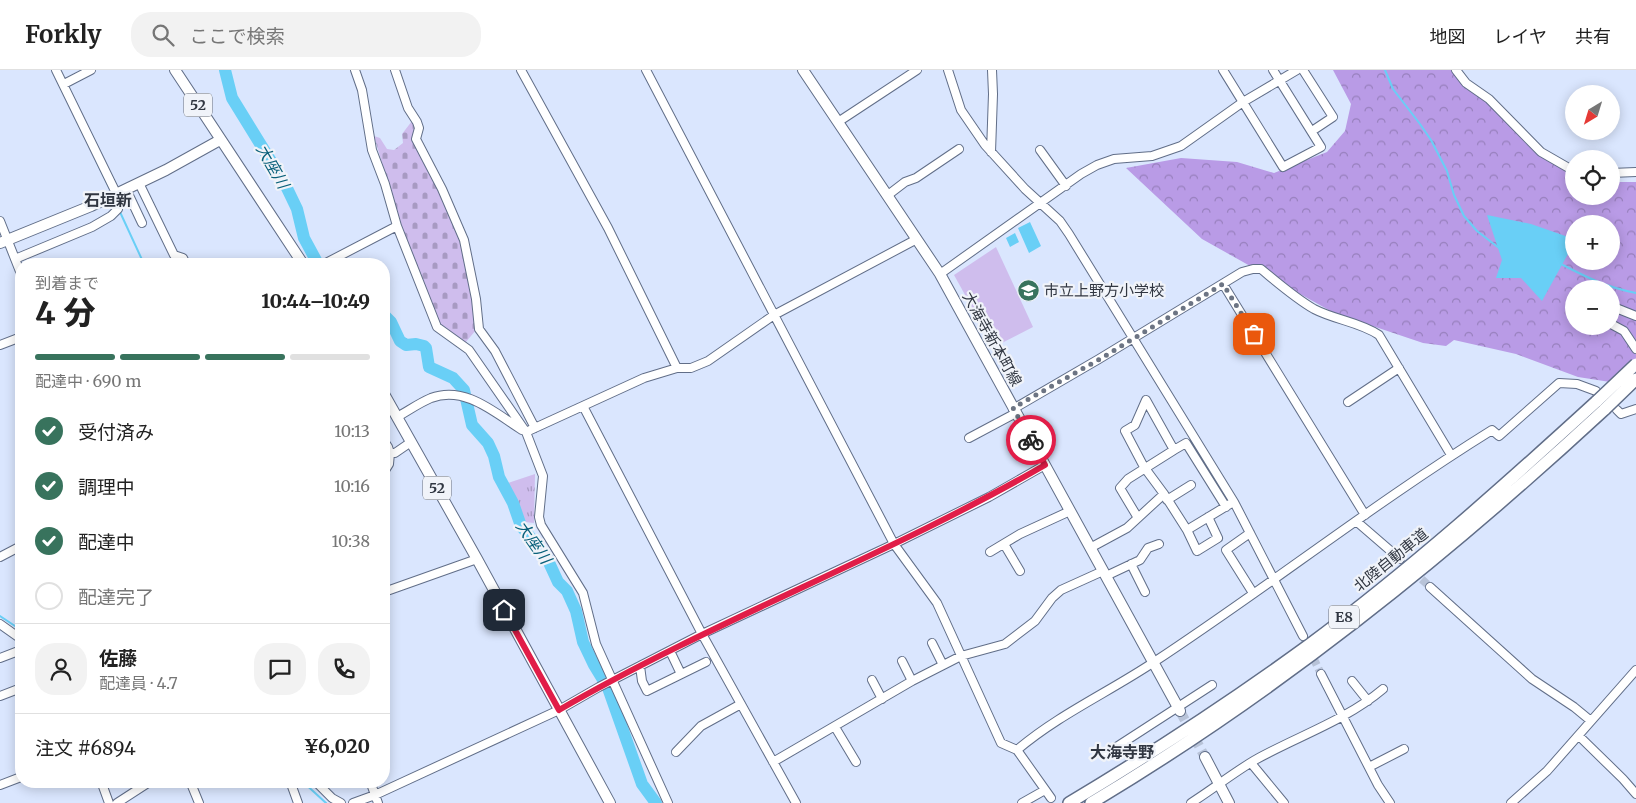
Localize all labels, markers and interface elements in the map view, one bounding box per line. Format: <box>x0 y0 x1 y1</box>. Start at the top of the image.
search box <box>131 12 481 57</box>
text: Forkly <box>25 19 101 50</box>
icon: search <box>149 21 177 49</box>
text: ここで検索 <box>189 24 284 48</box>
text: 地図 <box>1430 25 1466 48</box>
text: レイヤ <box>1494 25 1547 48</box>
text: 共有 <box>1575 25 1611 48</box>
north arrow <box>1565 85 1620 140</box>
map controls <box>1565 85 1620 335</box>
road number: 52 <box>184 94 212 116</box>
water label: 大座川 <box>252 140 295 194</box>
button: locate <box>1565 150 1620 205</box>
district label: 石垣新 <box>84 190 132 210</box>
button: + <box>1565 215 1620 270</box>
text: 到着まで <box>35 273 99 293</box>
school or university icon: 市立上野方小学校 <box>1016 279 1040 303</box>
button: − <box>1565 280 1620 335</box>
place label: 市立上野方小学校 <box>1044 281 1164 300</box>
street label: 大海寺新本町線 <box>959 288 1026 389</box>
text: 10:44–10:49 <box>261 289 370 313</box>
text: 4 分 <box>35 293 95 333</box>
pin <box>1233 313 1275 355</box>
icon: bag <box>1240 320 1268 348</box>
text: 配達中 · 690 m <box>35 371 141 391</box>
courier <box>1006 415 1056 465</box>
icon: check <box>35 417 63 445</box>
text: 受付済み <box>78 420 154 444</box>
text: 10:13 <box>334 421 370 441</box>
icon: bike <box>1017 426 1045 454</box>
icon: check <box>35 472 63 500</box>
text: 調理中 <box>78 475 135 499</box>
text: 10:16 <box>334 476 370 496</box>
road number: 52 <box>423 476 451 499</box>
water label: 大座川 <box>512 517 557 569</box>
street label: 北陸自動車道 <box>1350 524 1432 595</box>
icon: check <box>35 527 63 555</box>
text: 配達中 <box>78 530 135 554</box>
text: 10:38 <box>332 531 370 551</box>
text: 配達完了 <box>78 585 154 609</box>
pin <box>483 589 525 631</box>
icon: home <box>490 596 518 624</box>
road number: E8 <box>1329 606 1359 628</box>
button: person <box>35 643 87 695</box>
button: chat <box>254 643 306 695</box>
button: phone <box>318 643 370 695</box>
text: 佐藤 <box>99 646 137 670</box>
text: 配達員 · 4.7 <box>99 673 178 693</box>
text: ¥6,020 <box>304 734 370 758</box>
text: 注文 #6894 <box>35 736 136 760</box>
district label: 大海寺野 <box>1090 742 1154 762</box>

